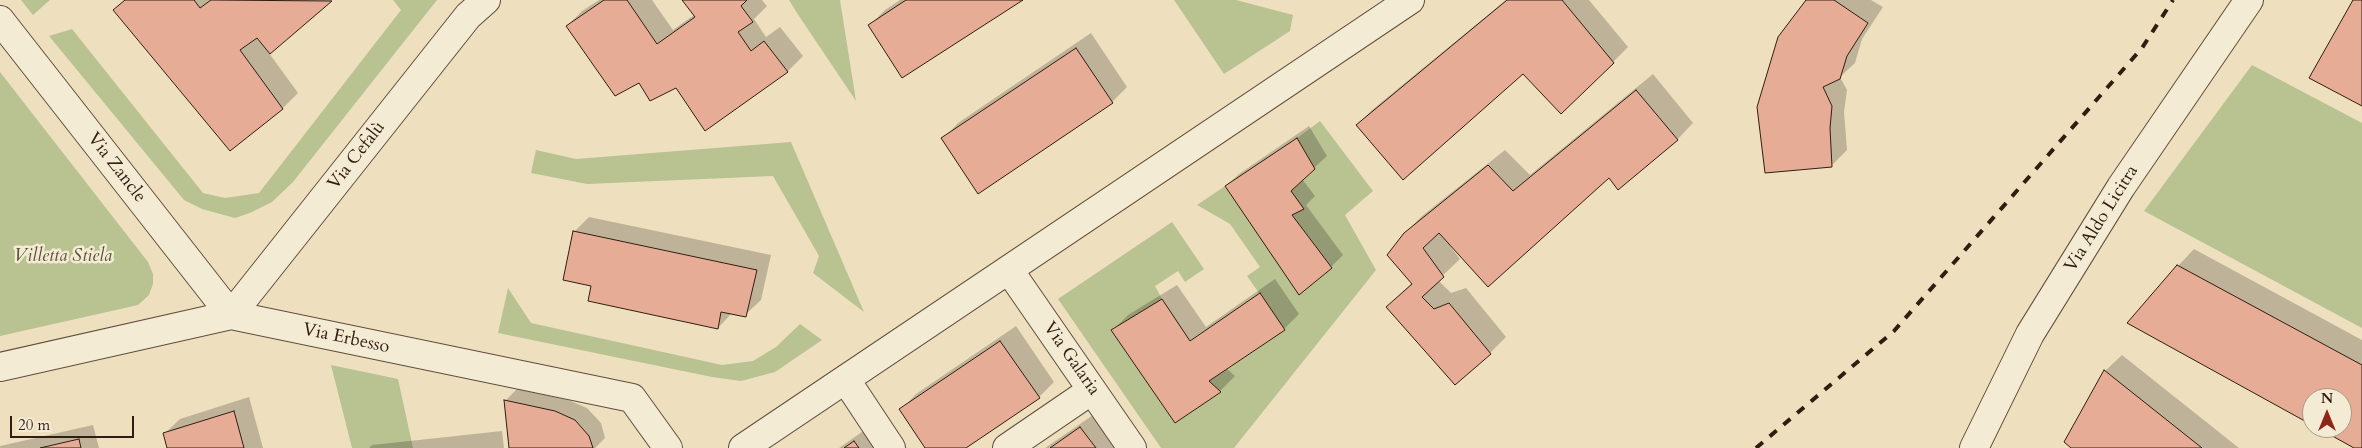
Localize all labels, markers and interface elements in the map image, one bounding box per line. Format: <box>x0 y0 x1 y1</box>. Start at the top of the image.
street label: Via Cefalù <box>324 118 390 194</box>
street label: Via Zancle <box>82 129 150 207</box>
street label: Via Aldo Licitra <box>2061 162 2143 276</box>
park label: Villetta Stiela <box>14 246 112 268</box>
street label: Via Galaria <box>1038 318 1104 400</box>
street label: Via Erbesso <box>301 319 391 359</box>
north arrow <box>2302 388 2352 438</box>
text: N <box>2321 389 2333 408</box>
scale bar <box>12 406 136 438</box>
text: 20 m <box>18 415 50 435</box>

